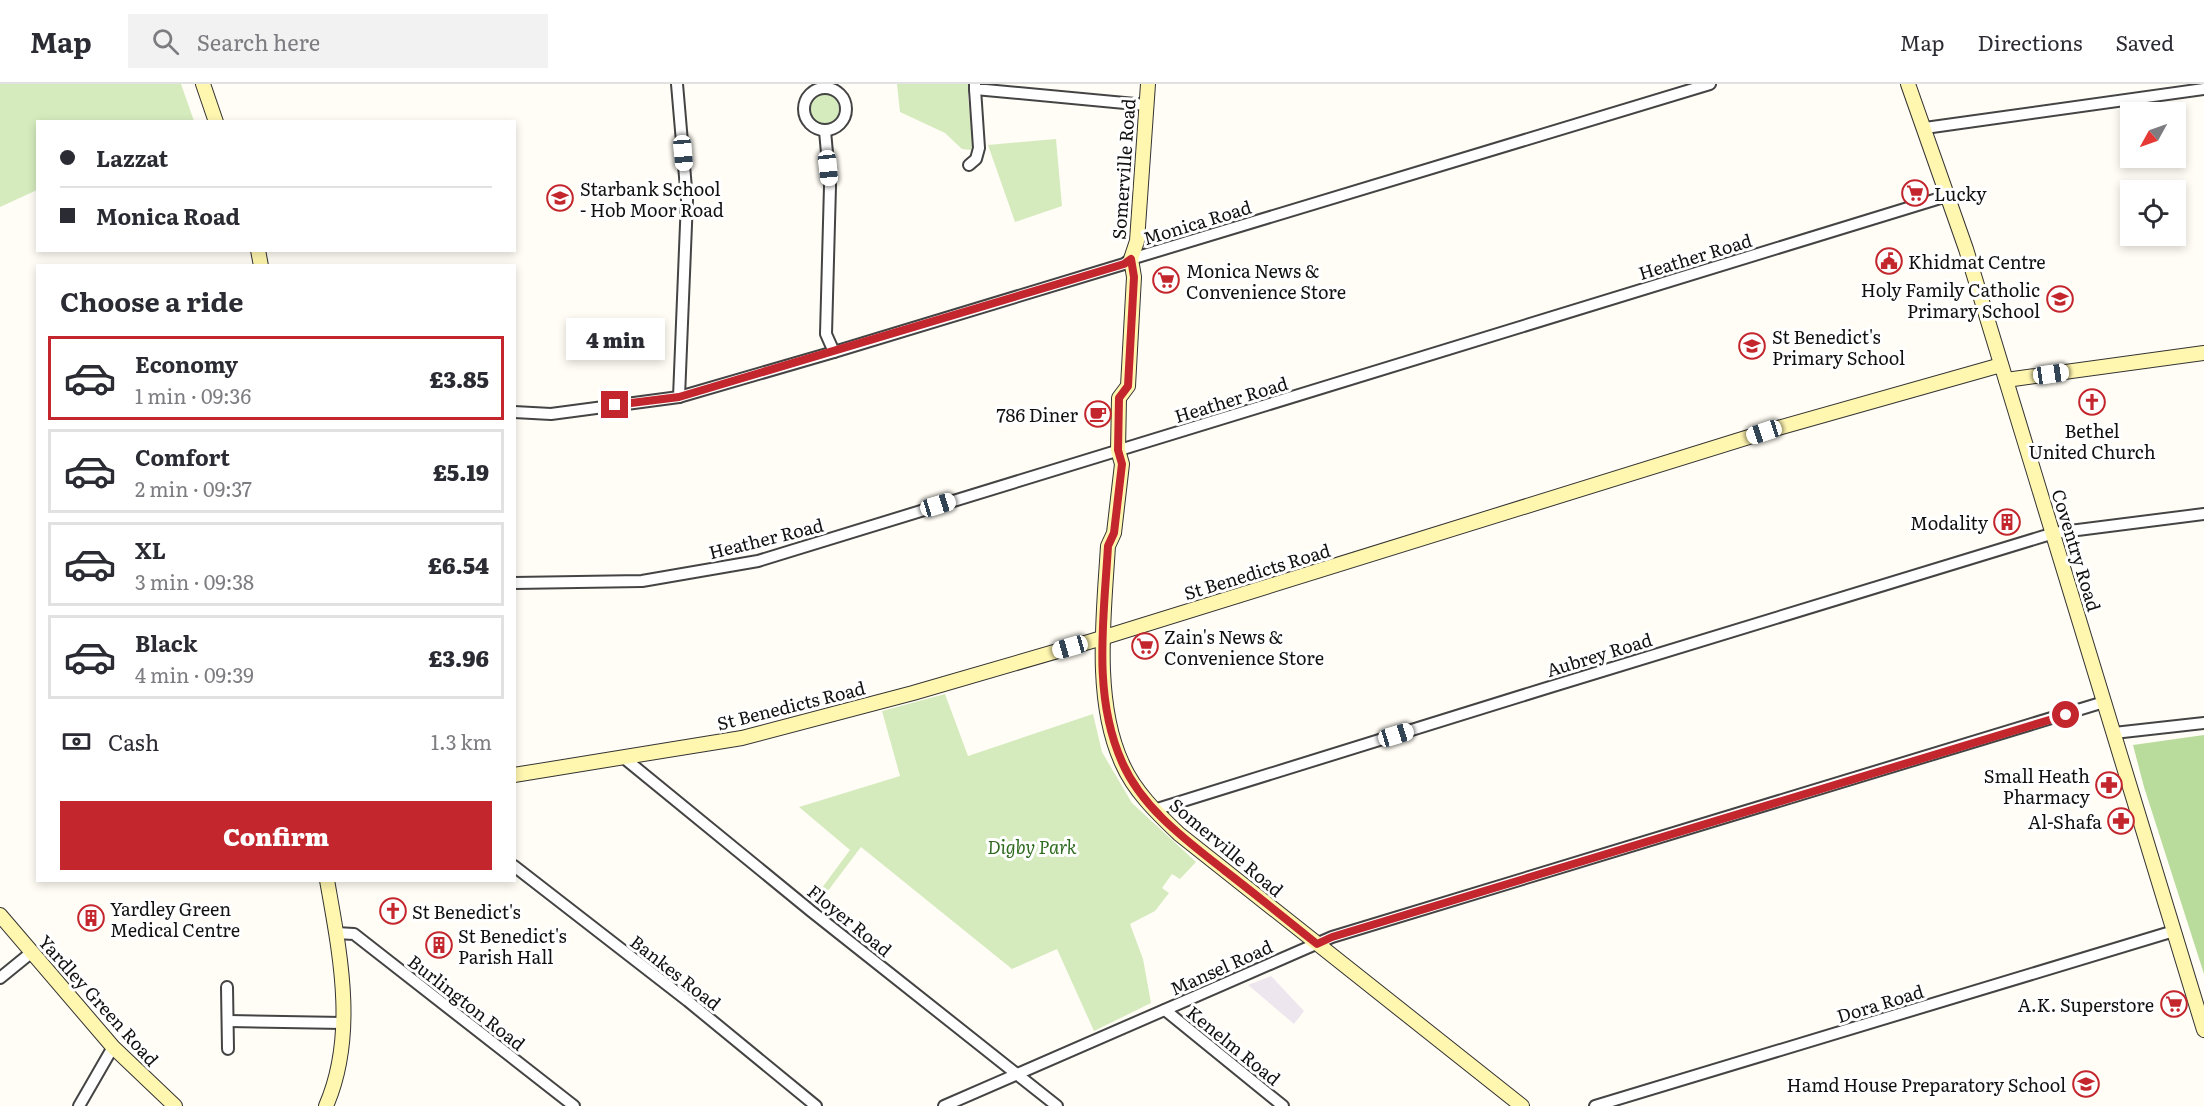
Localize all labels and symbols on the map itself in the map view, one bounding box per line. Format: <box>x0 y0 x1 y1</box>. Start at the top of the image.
street label: Somerville Road <box>1105 98 1141 240</box>
north arrow <box>2120 102 2186 168</box>
car <box>672 134 694 172</box>
car <box>817 149 839 187</box>
place label: Starbank School - Hob Moor Road <box>580 175 724 223</box>
supermarket icon: Lucky <box>1900 178 1930 208</box>
place label: Lucky <box>1934 180 1987 207</box>
school or university icon: Starbank School - Hob Moor Road <box>545 183 575 213</box>
street label: Monica Road <box>1140 193 1254 251</box>
street label: Heather Road <box>1635 226 1755 286</box>
public building icon: Khidmat Centre <box>1874 246 1904 276</box>
place label: Khidmat Centre <box>1908 248 2046 275</box>
place label: Monica News & Convenience Store <box>1186 257 1346 305</box>
supermarket icon: Monica News & Convenience Store <box>1151 265 1181 295</box>
place label: Holy Family Catholic Primary School <box>1861 276 2040 324</box>
school or university icon: Holy Family Catholic Primary School <box>2045 284 2075 314</box>
callout: 4 min <box>566 318 664 360</box>
place label: St Benedict's Primary School <box>1772 323 1905 371</box>
school or university icon: St Benedict's Primary School <box>1737 331 1767 361</box>
car <box>2032 363 2070 385</box>
street label: Heather Road <box>1171 369 1291 429</box>
church icon: Bethel United Church <box>2077 387 2107 417</box>
route end <box>601 391 628 418</box>
cafe icon: 786 Diner <box>1083 399 1113 429</box>
place label: 786 Diner <box>996 401 1078 428</box>
place label: Bethel United Church <box>2028 417 2156 465</box>
car <box>1744 418 1784 446</box>
street label: Coventry Road <box>2046 485 2108 615</box>
car <box>918 491 958 519</box>
building icon: Modality <box>1992 507 2022 537</box>
place label: Modality <box>1910 509 1989 536</box>
street label: Heather Road <box>706 511 826 565</box>
street label: St Benedicts Road <box>1180 536 1334 606</box>
place label: Zain's News & Convenience Store <box>1164 623 1324 671</box>
street label: Aubrey Road <box>1543 625 1655 683</box>
supermarket icon: Zain's News & Convenience Store <box>1130 631 1160 661</box>
car <box>1050 633 1090 661</box>
street label: St Benedicts Road <box>714 674 868 736</box>
route start <box>2052 701 2079 728</box>
car <box>1376 721 1416 749</box>
place label: Small Heath Pharmacy <box>1984 762 2091 810</box>
pharmacy icon: Small Heath Pharmacy <box>2094 770 2124 800</box>
street label: Somerville Road <box>1164 791 1290 903</box>
pharmacy icon: Al-Shafa <box>2106 806 2136 836</box>
place label: Al-Shafa <box>2028 808 2102 835</box>
park label: Digby Park <box>987 833 1077 860</box>
street label: Floyer Road <box>802 878 898 962</box>
place label: Yardley Green Medical Centre <box>110 895 240 943</box>
church icon: St Benedict's <box>378 896 408 926</box>
place label: St Benedict's <box>412 898 521 925</box>
building icon: Yardley Green Medical Centre <box>76 903 106 933</box>
place label: St Benedict's Parish Hall <box>458 922 567 970</box>
street label: Yardley Green Road <box>33 928 165 1072</box>
street label: Bankes Road <box>625 928 727 1016</box>
building icon: St Benedict's Parish Hall <box>424 930 454 960</box>
street label: Mansel Road <box>1166 932 1276 1002</box>
street label: Burlington Road <box>403 948 531 1056</box>
street label: Dora Road <box>1833 977 1927 1029</box>
supermarket icon: A.K. Superstore <box>2159 989 2189 1019</box>
place label: A.K. Superstore <box>2018 991 2154 1018</box>
street label: Kenelm Road <box>1181 999 1287 1091</box>
school or university icon: Hamd House Preparatory School <box>2071 1069 2101 1099</box>
place label: Hamd House Preparatory School <box>1787 1071 2066 1098</box>

